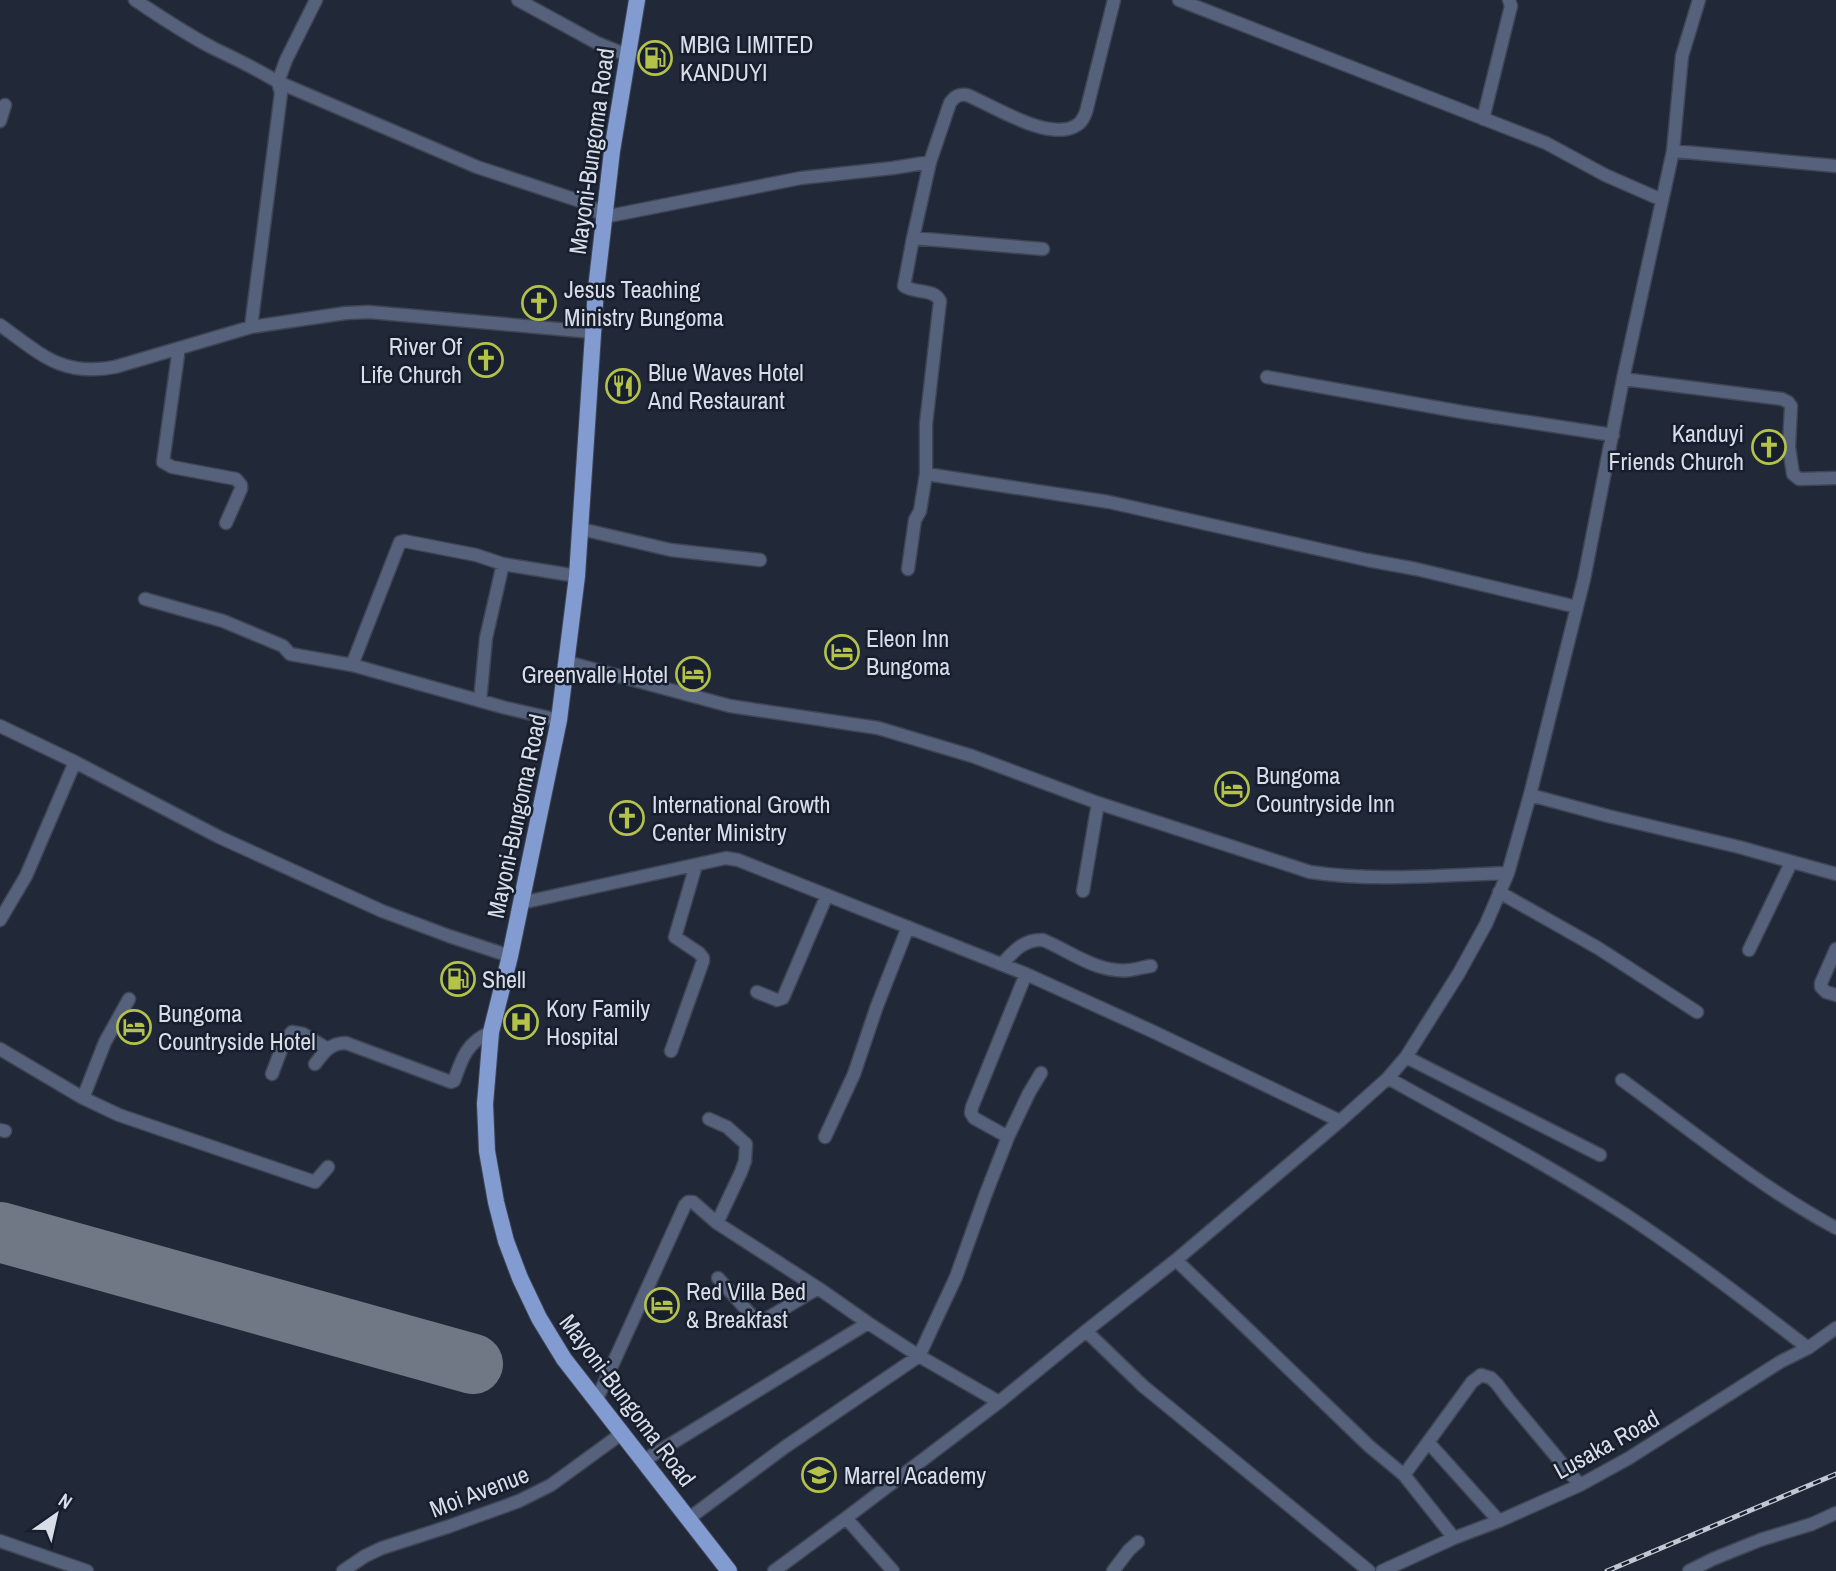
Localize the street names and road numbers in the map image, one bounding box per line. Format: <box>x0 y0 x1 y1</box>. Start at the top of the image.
street label: Mayoni-Bungoma Road <box>561 46 621 256</box>
street label: Mayoni-Bungoma Road <box>479 711 553 921</box>
street label: Mayoni-Bungoma Road <box>553 1307 703 1493</box>
street label: Lusaka Road <box>1548 1402 1664 1486</box>
street label: Moi Avenue <box>425 1457 533 1525</box>

